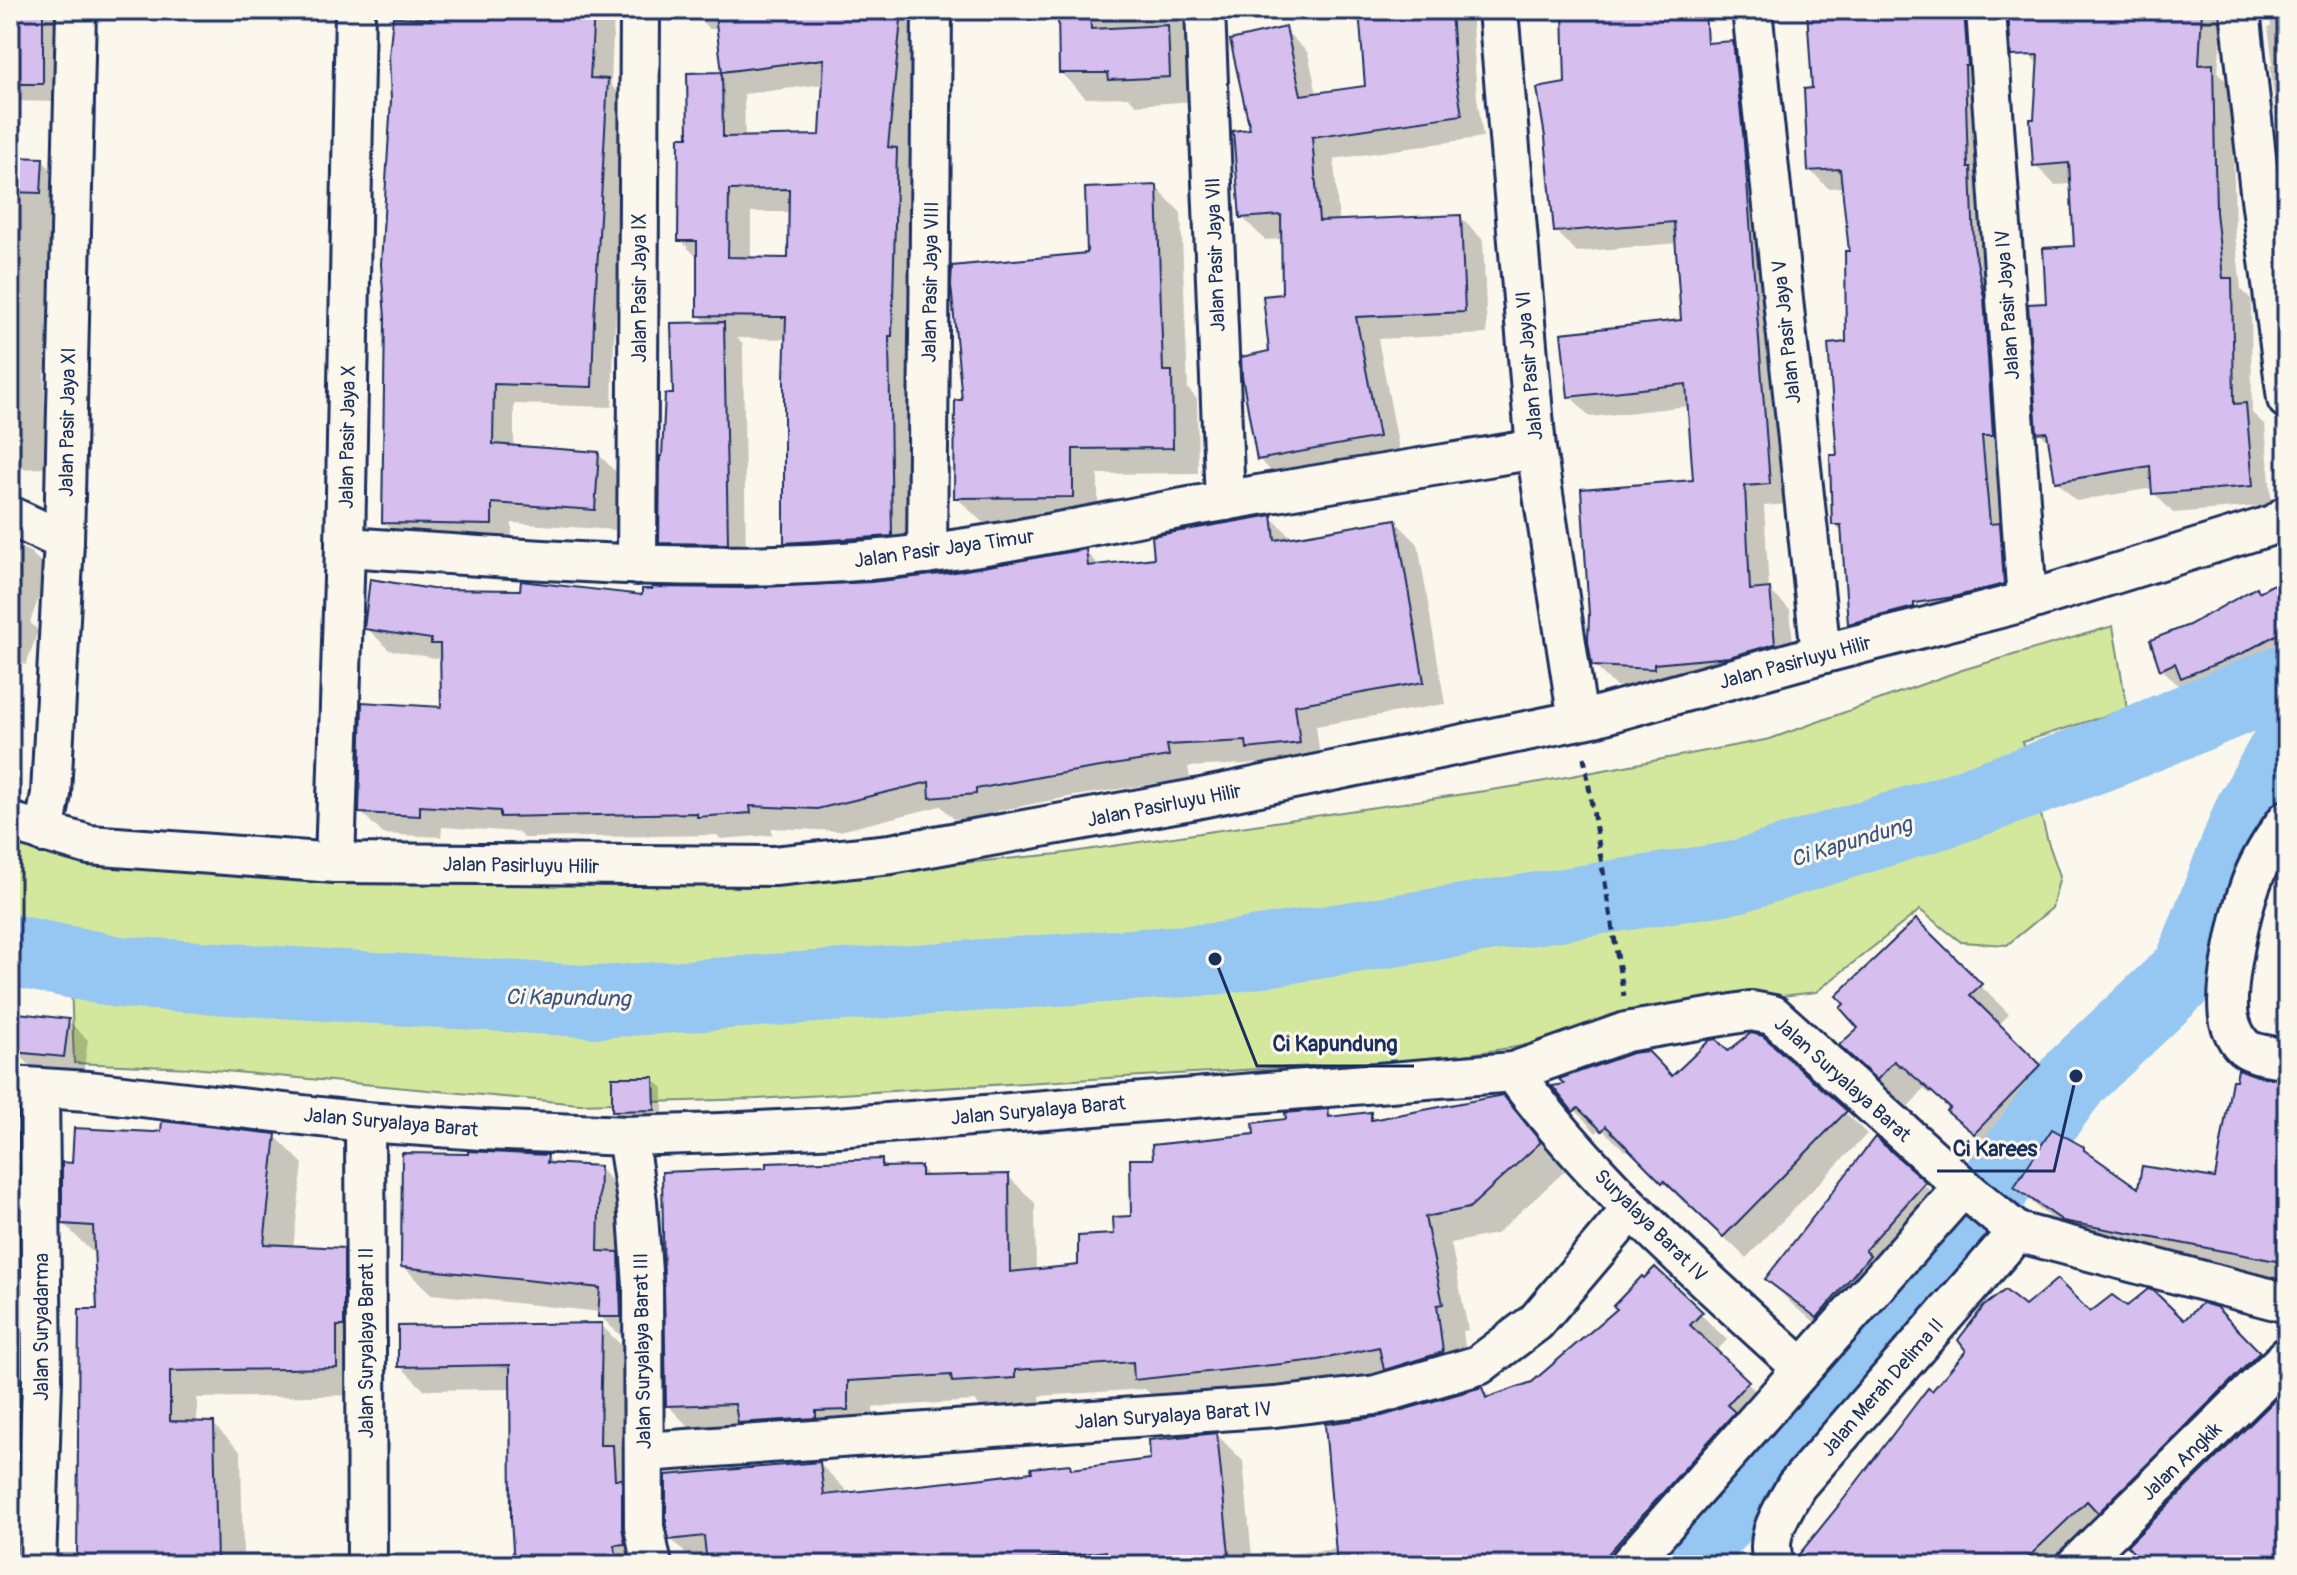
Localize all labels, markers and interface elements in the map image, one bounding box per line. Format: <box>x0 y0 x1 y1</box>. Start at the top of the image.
street label: Jalan Pasir Jaya Vll <box>1200 178 1231 332</box>
street label: Jalan Pasir Jaya VIII <box>917 201 944 363</box>
street label: Jalan Pasir Jaya IX <box>627 213 652 363</box>
street label: Jalan Pasir Jaya IV <box>1990 229 2025 381</box>
street label: Jalan Pasir Jaya V <box>1767 259 1806 405</box>
street label: Jalan Pasir Jaya Vl <box>1511 290 1548 441</box>
street label: Jalan Pasir Jaya XI <box>54 347 81 497</box>
street label: Jalan Pasir Jaya X <box>334 365 361 509</box>
street label: Jalan Pasir Jaya Timur <box>852 523 1036 574</box>
street label: Jalan Pasirluyu Hilir <box>1716 630 1874 695</box>
street label: Jalan Pasirluyu Hilir <box>1085 778 1243 833</box>
water label: Ci Kapundung <box>1787 810 1917 874</box>
street label: Jalan Pasirluyu Hilir <box>442 852 600 879</box>
water label: Ci Kapundung <box>505 983 633 1013</box>
street label: Jalan Suryalaya Barat <box>1769 1011 1917 1148</box>
callout: Ci Kapundung <box>1257 1020 1414 1066</box>
text: Ci Kapundung <box>1272 1030 1398 1058</box>
street label: Jalan Suryalaya Barat <box>950 1090 1127 1131</box>
street label: Jalan Suryalaya Barat <box>302 1102 480 1143</box>
callout: Ci Karees <box>1937 1125 2054 1171</box>
text: Ci Karees <box>1953 1135 2038 1163</box>
street label: Suryalaya Barat IV <box>1589 1164 1712 1287</box>
street label: Jalan Suryalaya Barat II <box>354 1247 379 1439</box>
street label: Jalan Suryalaya Barat III <box>628 1252 657 1450</box>
street label: Jalan Suryadarma <box>29 1253 54 1401</box>
street label: Jalan Merah Delima II <box>1815 1313 1949 1462</box>
street label: Jalan Suryalaya Barat IV <box>1074 1396 1272 1435</box>
street label: Jalan Angkik <box>2136 1416 2227 1506</box>

